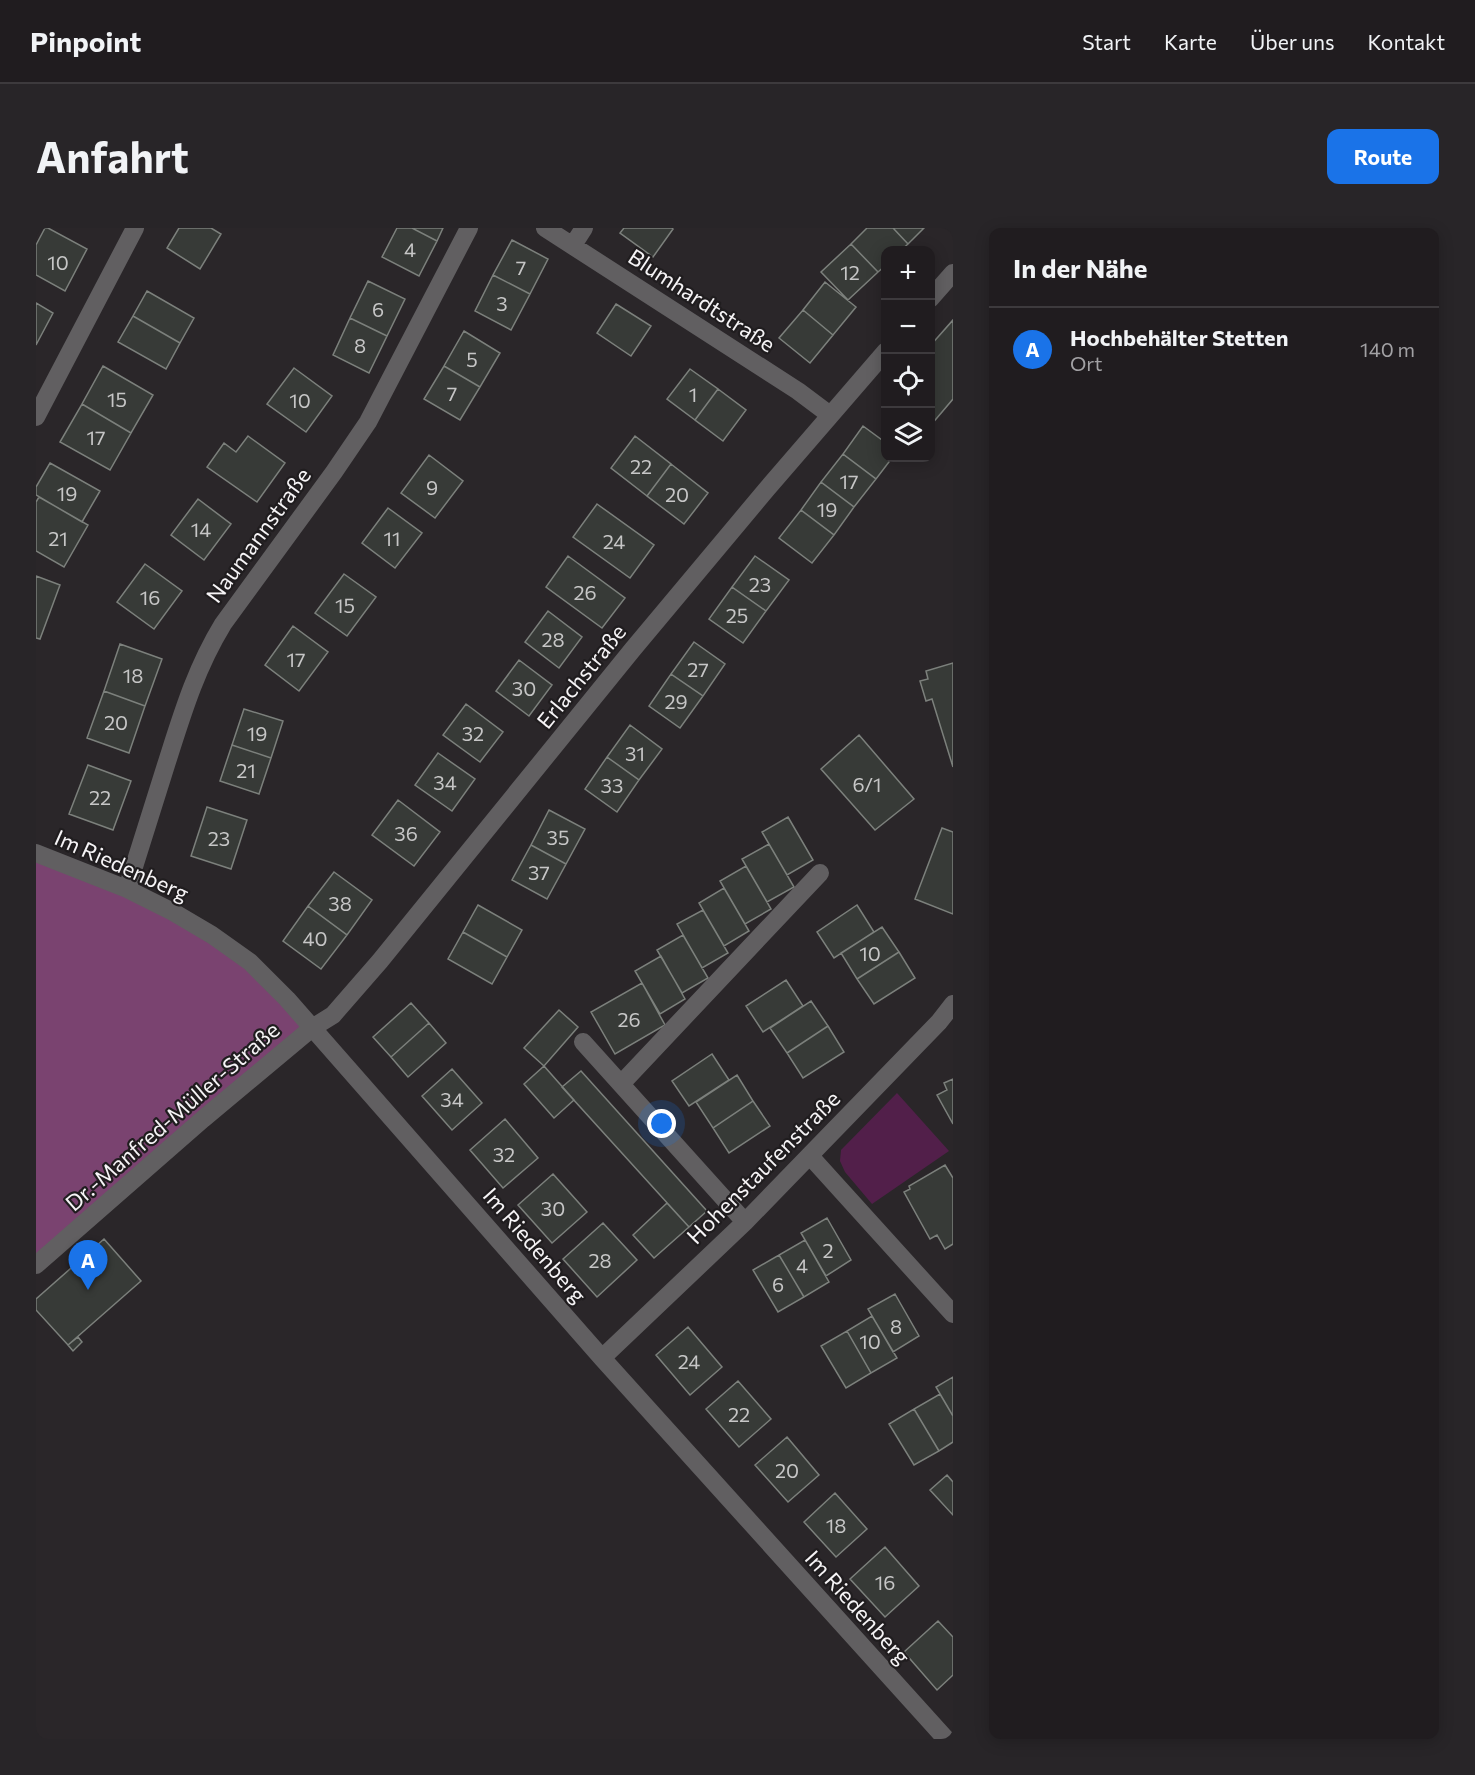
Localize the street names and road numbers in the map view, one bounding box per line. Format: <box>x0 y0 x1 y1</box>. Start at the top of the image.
street label: Blumhardtstraße <box>624 243 780 357</box>
street label: Naumannstraße <box>200 462 316 608</box>
street label: Erlachstraße <box>531 618 631 734</box>
street label: Im Riedenberg <box>51 823 193 907</box>
street label: Dr.-Manfred-Müller-Straße <box>59 1016 285 1216</box>
street label: Hohenstaufenstraße <box>681 1085 845 1249</box>
street label: Im Riedenberg <box>478 1182 592 1308</box>
street label: Im Riedenberg <box>800 1545 916 1670</box>

